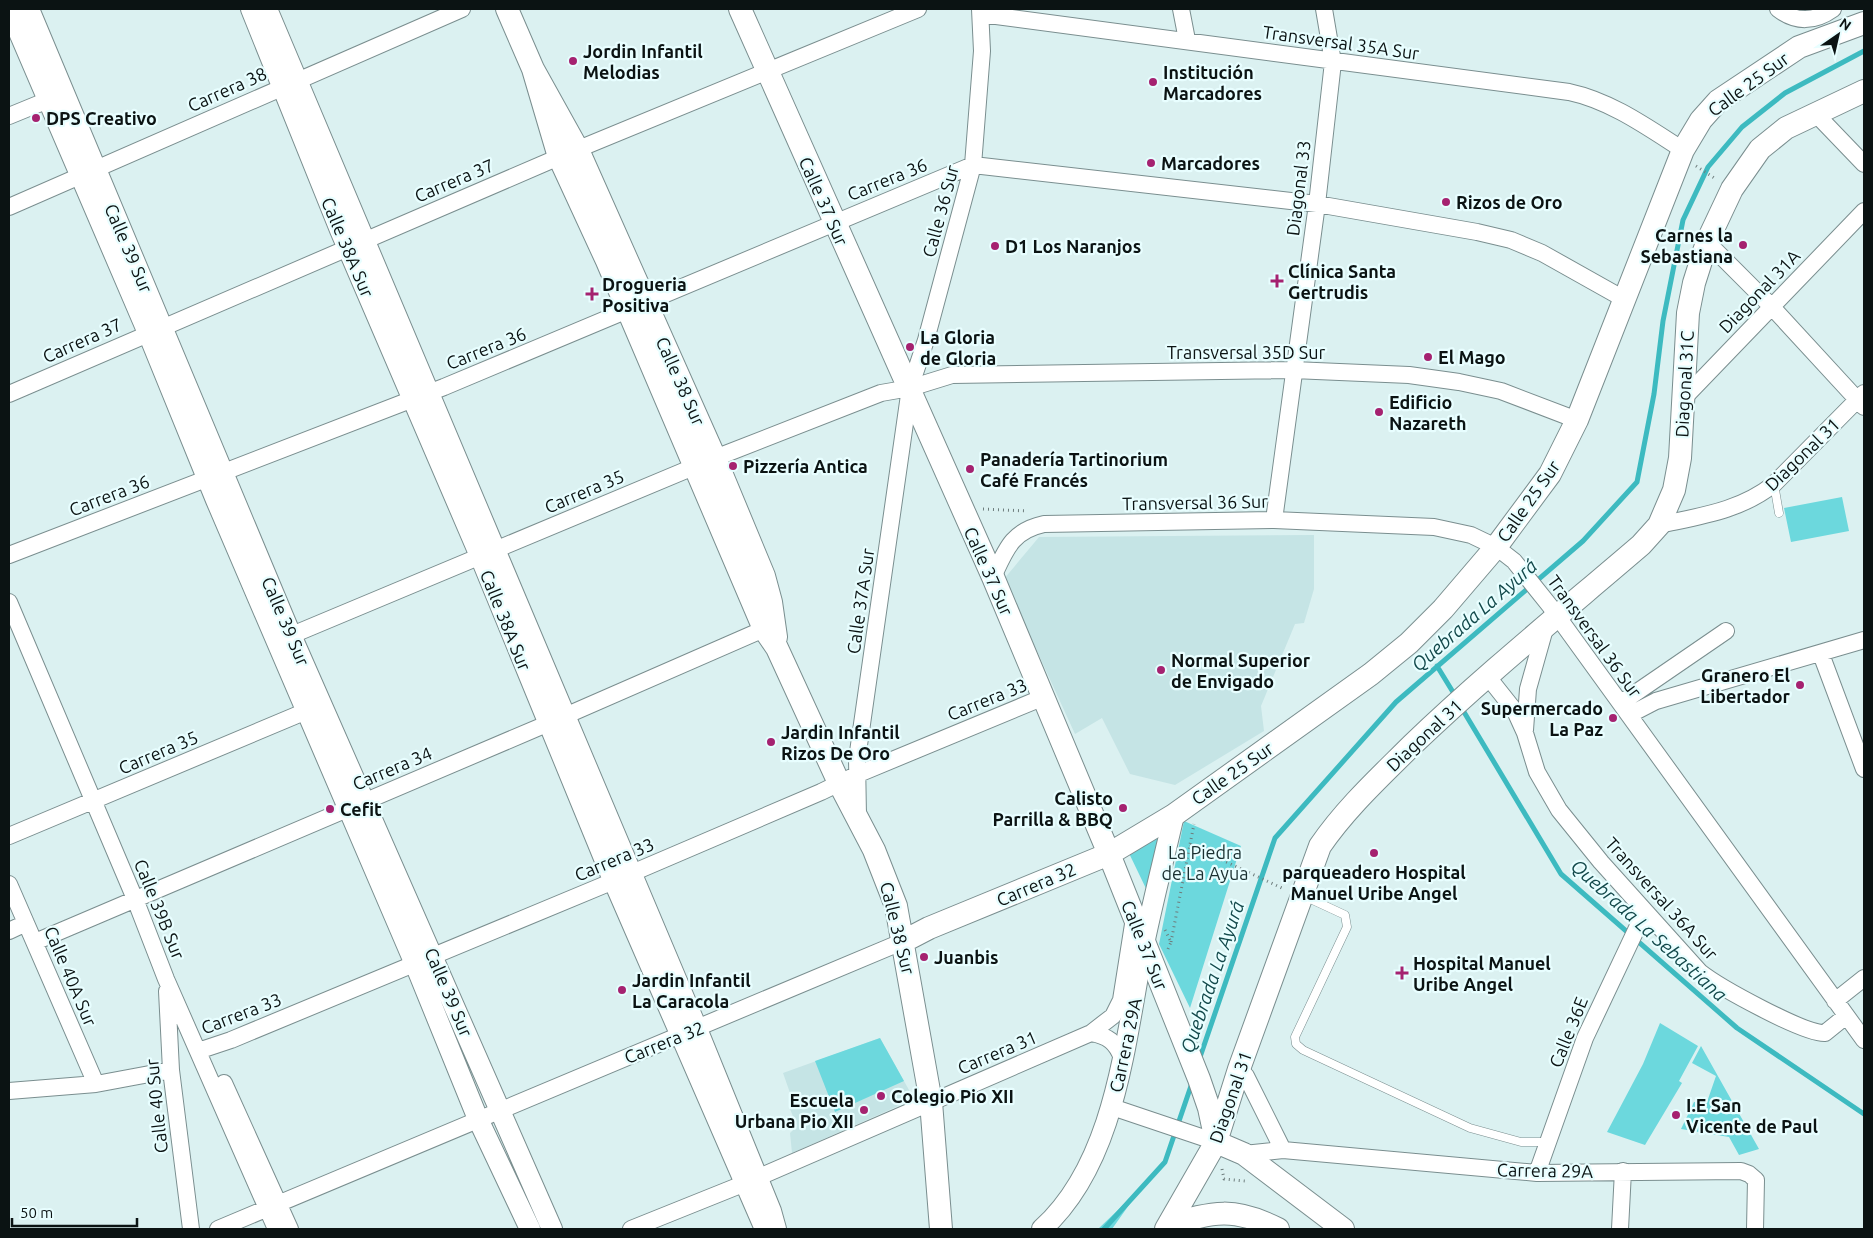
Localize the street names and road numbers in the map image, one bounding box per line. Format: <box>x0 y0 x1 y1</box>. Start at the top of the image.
street label: Transversal 35A Sur <box>1262 21 1421 63</box>
street label: Calle 25 Sur <box>1704 48 1792 120</box>
street label: Carrera 38 <box>184 63 270 115</box>
street label: Diagonal 33 <box>1282 139 1314 237</box>
street label: Carrera 37 <box>411 154 497 206</box>
street label: Calle 37 Sur <box>796 154 852 249</box>
street label: Carrera 36 <box>844 154 930 204</box>
street label: Calle 36 Sur <box>918 162 962 259</box>
street label: Calle 38A Sur <box>318 194 378 300</box>
street label: Calle 39 Sur <box>101 200 157 296</box>
street label: Diagonal 31A <box>1714 245 1804 337</box>
street label: Carrera 37 <box>39 314 125 366</box>
street label: Carrera 36 <box>443 323 529 373</box>
street label: Diagonal 31C <box>1671 330 1697 438</box>
street label: Calle 38 Sur <box>653 334 709 429</box>
street label: Transversal 35D Sur <box>1167 342 1325 362</box>
street label: Diagonal 31 <box>1761 414 1843 494</box>
street label: Calle 25 Sur <box>1493 456 1563 546</box>
street label: Carrera 35 <box>541 465 627 517</box>
street label: Carrera 36 <box>66 471 152 519</box>
street label: Transversal 36 Sur <box>1122 491 1268 513</box>
street label: Calle 37 Sur <box>961 524 1017 619</box>
street label: Calle 37A Sur <box>843 547 877 655</box>
street label: Calle 38A Sur <box>477 567 535 673</box>
street label: Transversal 36 Sur <box>1544 571 1646 701</box>
street label: Calle 39 Sur <box>258 573 314 669</box>
street label: Carrera 33 <box>944 674 1030 724</box>
street label: Diagonal 31 <box>1382 695 1466 775</box>
street label: Carrera 35 <box>115 726 201 778</box>
street label: Calle 25 Sur <box>1187 738 1277 808</box>
street label: Carrera 34 <box>349 742 435 794</box>
street label: Carrera 33 <box>571 833 657 885</box>
street label: Transversal 36A Sur <box>1602 833 1722 963</box>
street label: Calle 39B Sur <box>131 856 189 962</box>
street label: Carrera 32 <box>993 858 1079 910</box>
street label: Calle 38 Sur <box>877 880 919 977</box>
street label: Calle 37 Sur <box>1118 897 1172 993</box>
street label: Calle 40A Sur <box>41 923 101 1029</box>
street label: Calle 39 Sur <box>421 944 477 1040</box>
street label: Carrera 33 <box>198 989 284 1037</box>
street label: Calle 36E <box>1545 994 1591 1070</box>
street label: Carrera 29A <box>1105 996 1145 1094</box>
street label: Carrera 32 <box>621 1017 707 1067</box>
street label: Carrera 31 <box>954 1026 1040 1078</box>
street label: Diagonal 31 <box>1205 1048 1255 1146</box>
street label: Calle 40 Sur <box>141 1058 171 1154</box>
street label: Carrera 29A <box>1497 1159 1593 1181</box>

